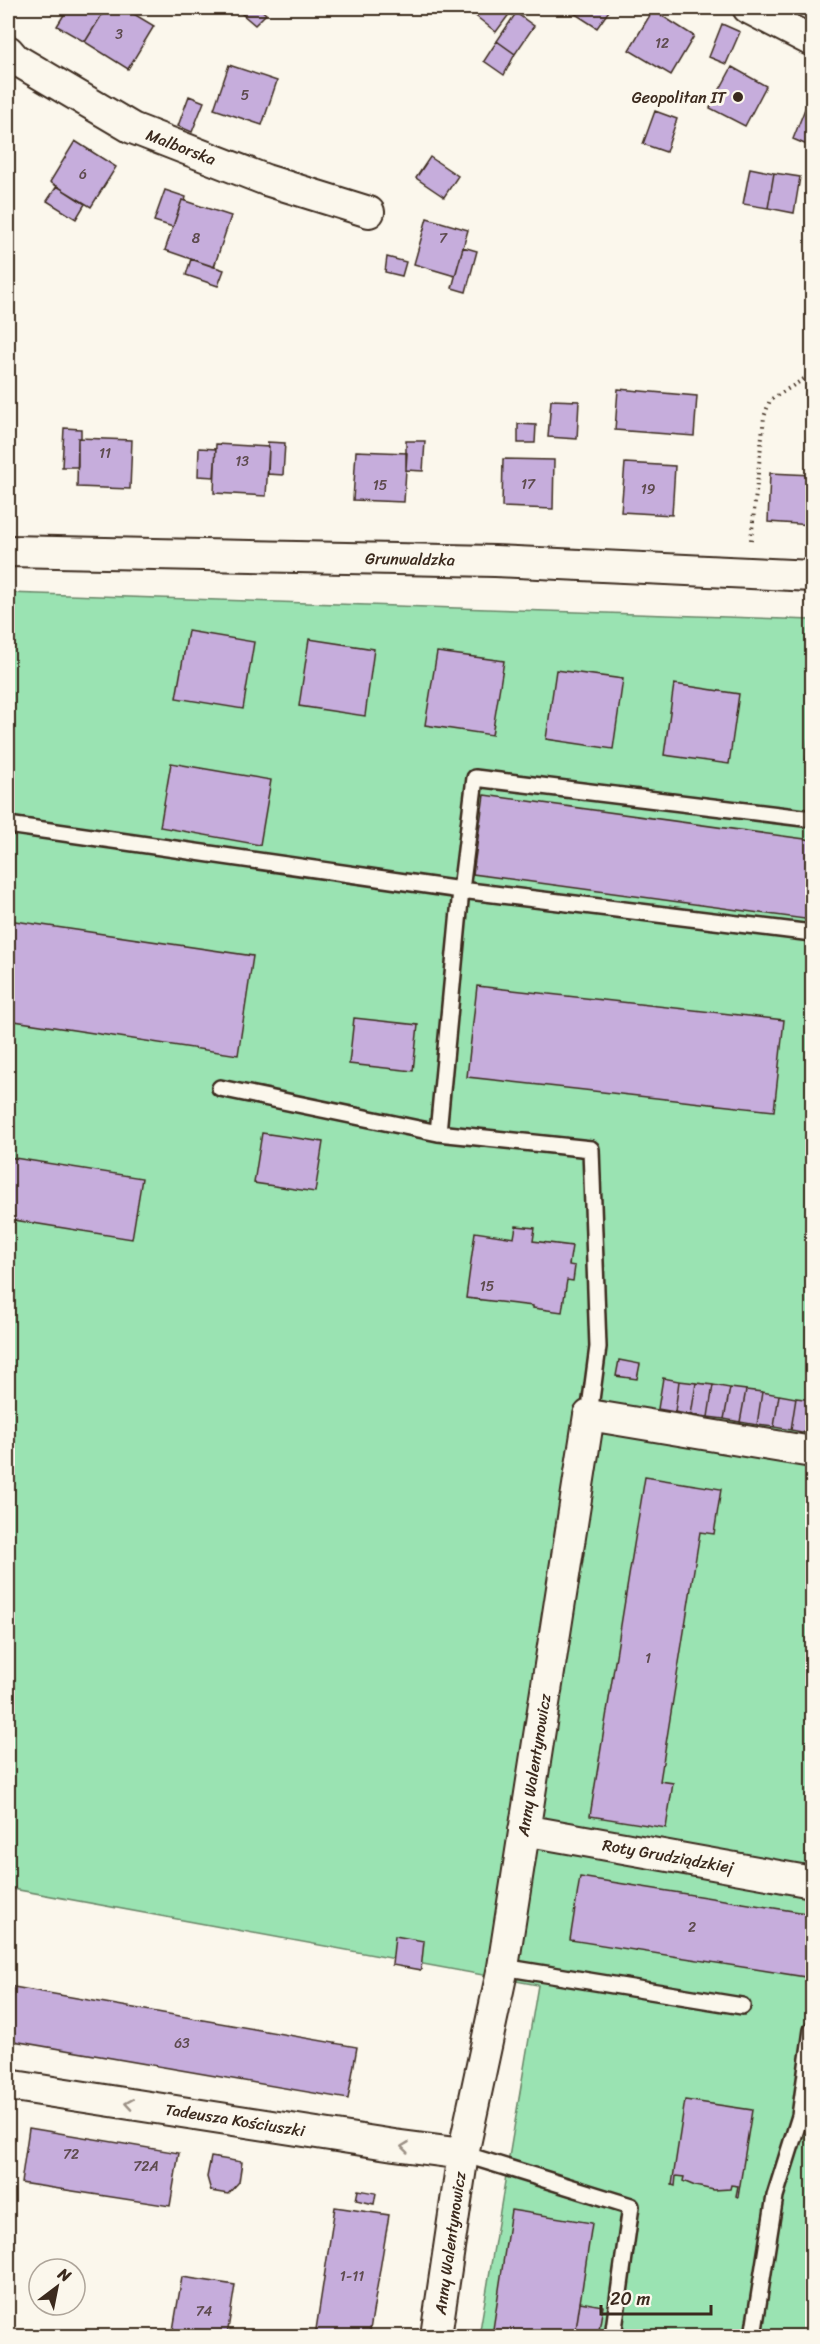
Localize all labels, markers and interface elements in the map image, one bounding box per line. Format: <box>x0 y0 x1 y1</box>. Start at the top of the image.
house number: 3 <box>115 22 123 47</box>
house number: 12 <box>655 31 669 56</box>
house number: 5 <box>241 83 250 108</box>
place label: Geopolitan IT <box>632 83 727 112</box>
marker: Geopolitan IT <box>731 90 745 104</box>
street label: Malborska <box>142 120 220 174</box>
house number: 6 <box>79 162 87 187</box>
house number: 8 <box>192 226 201 251</box>
house number: 7 <box>439 226 448 251</box>
house number: 11 <box>99 441 111 466</box>
house number: 13 <box>235 449 249 474</box>
house number: 17 <box>521 472 536 497</box>
house number: 15 <box>373 473 388 498</box>
house number: 19 <box>641 477 656 502</box>
street label: Grunwaldzka <box>365 544 455 574</box>
house number: 15 <box>480 1274 495 1299</box>
house number: 1 <box>645 1646 651 1671</box>
street label: Anny Walentynowicz <box>508 1691 560 1839</box>
street label: Roty Grudziądzkiej <box>600 1830 737 1882</box>
house number: 2 <box>688 1915 696 1940</box>
house number: 63 <box>174 2031 190 2056</box>
street label: Tadeusza Kościuszki <box>163 2095 307 2145</box>
one-way arrow <box>124 2098 134 2110</box>
one-way arrow <box>400 2141 409 2153</box>
house number: 72 <box>63 2142 79 2167</box>
house number: 72A <box>133 2154 159 2179</box>
street label: Anny Walentynowicz <box>425 2169 474 2317</box>
north arrow <box>27 2257 87 2317</box>
text: N <box>51 2259 78 2290</box>
house number: 1-11 <box>340 2264 364 2289</box>
scale bar <box>601 2278 710 2316</box>
text: 20 m <box>610 2283 650 2315</box>
house number: 74 <box>196 2299 213 2324</box>

